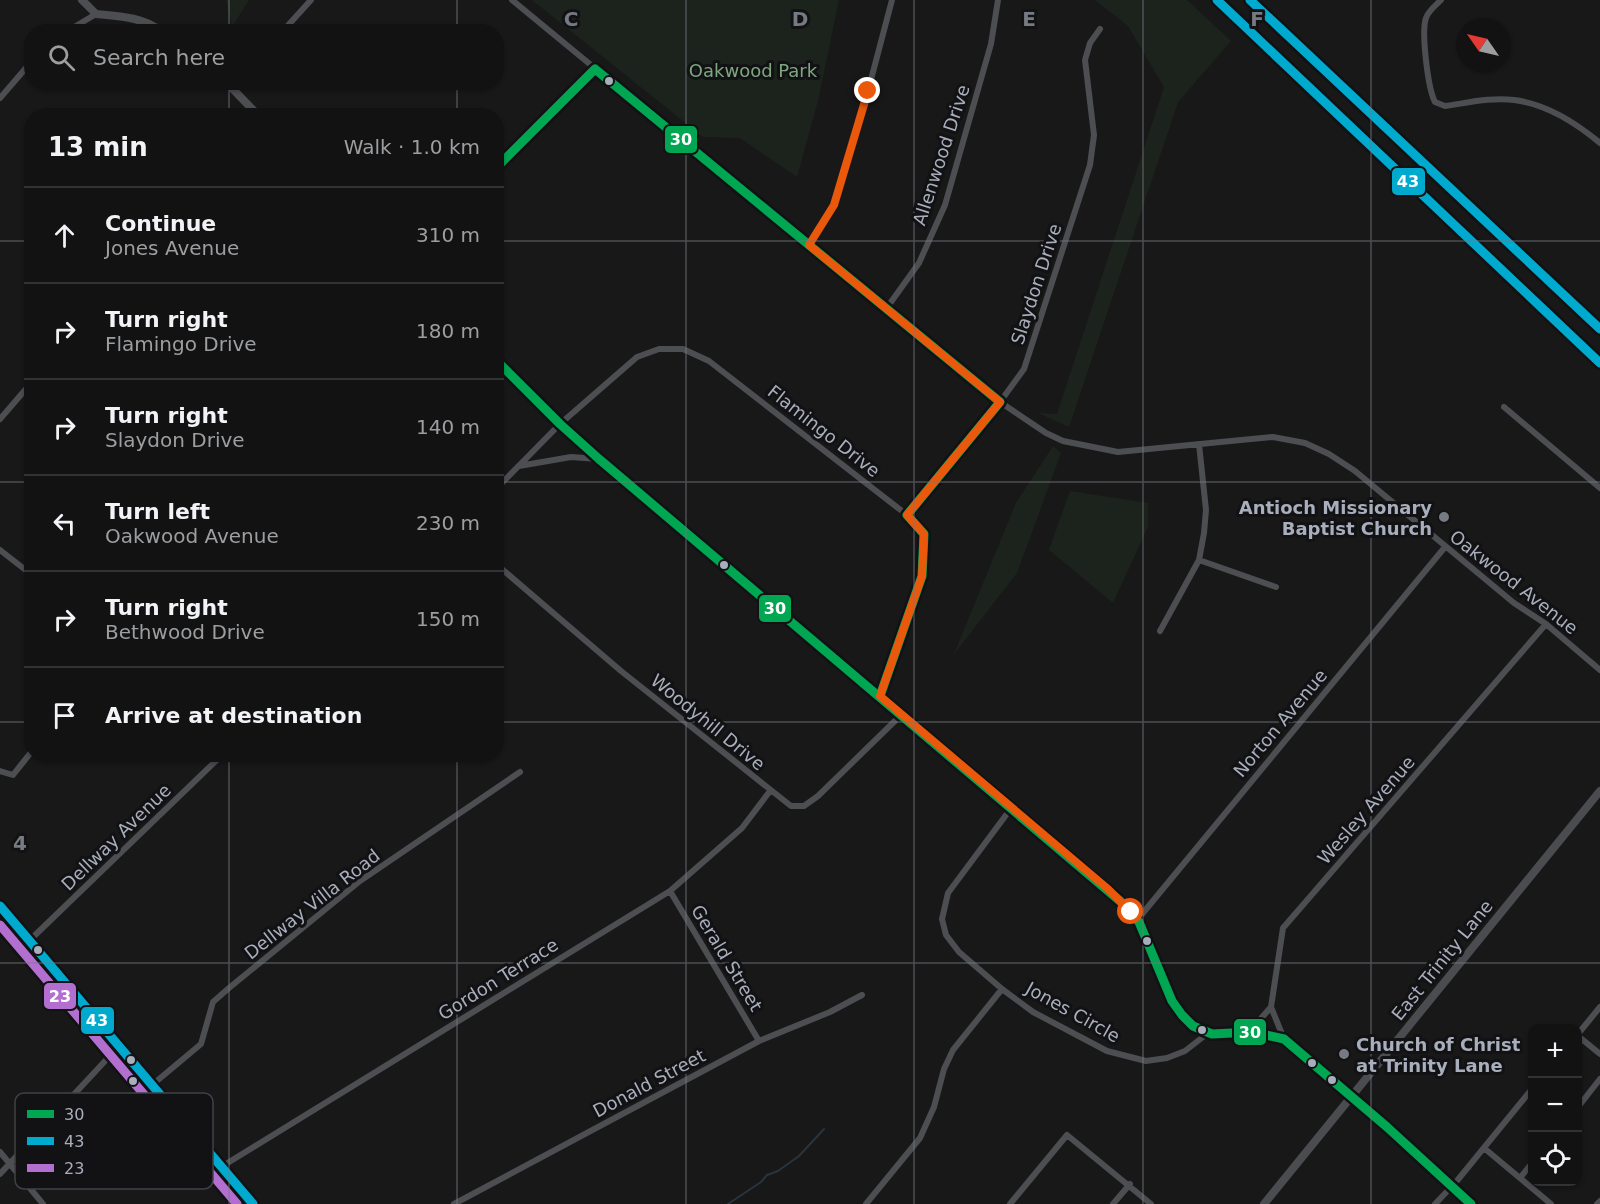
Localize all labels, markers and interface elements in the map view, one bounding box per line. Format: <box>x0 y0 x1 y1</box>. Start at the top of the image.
text: C <box>564 7 578 31</box>
text: D <box>792 7 808 31</box>
text: E <box>1022 7 1036 31</box>
text: F <box>1250 7 1264 31</box>
north arrow <box>1456 18 1510 72</box>
search box <box>24 24 504 90</box>
icon: search <box>45 41 78 74</box>
text: Search here <box>93 45 225 70</box>
park label: Oakwood Park <box>689 60 818 81</box>
unlabelled marker <box>603 75 615 87</box>
route end <box>854 77 880 103</box>
street label: Allenwood Drive <box>908 82 974 228</box>
line badge: 30 <box>664 125 698 154</box>
text: 30 <box>670 130 692 149</box>
text: 13 min <box>48 132 148 162</box>
text: Walk · 1.0 km <box>344 135 480 159</box>
line badge: 43 <box>1391 167 1426 196</box>
text: 43 <box>1397 172 1419 191</box>
text: Continue <box>105 211 216 236</box>
icon: ahead <box>48 219 81 252</box>
street label: Slaydon Drive <box>1007 221 1065 347</box>
text: 310 m <box>416 223 480 247</box>
text: Jones Avenue <box>105 236 239 260</box>
text: Turn right <box>105 307 228 332</box>
icon: right <box>48 315 81 348</box>
text: 180 m <box>416 319 480 343</box>
text: Flamingo Drive <box>105 332 257 356</box>
street label: Flamingo Drive <box>764 381 884 481</box>
text: Turn right <box>105 403 228 428</box>
icon: right <box>48 411 81 444</box>
text: 140 m <box>416 415 480 439</box>
text: Slaydon Drive <box>105 428 245 452</box>
place label: Antioch Missionary Baptist Church <box>1239 497 1432 539</box>
text: Turn left <box>105 499 210 524</box>
icon: left <box>48 507 81 540</box>
marker: Antioch Missionary Baptist Church <box>1437 510 1451 524</box>
text: 230 m <box>416 511 480 535</box>
text: Oakwood Avenue <box>105 524 279 548</box>
street label: Oakwood Avenue <box>1446 526 1582 638</box>
unlabelled marker <box>718 559 730 571</box>
line badge: 30 <box>758 594 792 623</box>
text: Turn right <box>105 595 228 620</box>
text: 30 <box>764 599 786 618</box>
icon: right <box>48 603 81 636</box>
text: 150 m <box>416 607 480 631</box>
text: Bethwood Drive <box>105 620 265 644</box>
street label: Norton Avenue <box>1229 665 1331 781</box>
street label: Woodyhill Drive <box>647 669 769 775</box>
icon: arrive <box>48 699 81 732</box>
text: Arrive at destination <box>105 703 362 728</box>
street label: Wesley Avenue <box>1313 752 1419 868</box>
street label: Dellway Avenue <box>57 779 175 895</box>
text: 4 <box>13 831 27 855</box>
street label: Dellway Villa Road <box>240 845 384 963</box>
street label: East Trinity Lane <box>1387 896 1497 1024</box>
route start <box>1117 898 1143 924</box>
street label: Gerald Street <box>687 901 767 1015</box>
street label: Gordon Terrace <box>434 934 562 1024</box>
unlabelled marker <box>1141 935 1153 947</box>
unlabelled marker <box>32 944 44 956</box>
street label: Jones Circle <box>1021 977 1124 1047</box>
line badge: 23 <box>43 982 77 1010</box>
text: 23 <box>49 987 71 1006</box>
line badge: 43 <box>80 1006 115 1035</box>
text: 43 <box>86 1011 108 1030</box>
line badge: 30 <box>1233 1018 1267 1046</box>
text: 30 <box>1239 1023 1261 1042</box>
unlabelled marker <box>1196 1024 1208 1036</box>
map controls <box>1528 1024 1582 1186</box>
button: + <box>1528 1024 1582 1078</box>
place label: Church of Christ at Trinity Lane <box>1356 1034 1521 1076</box>
street label: Donald Street <box>589 1045 709 1121</box>
marker: Church of Christ at Trinity Lane <box>1337 1047 1351 1061</box>
unlabelled marker <box>125 1054 137 1066</box>
unlabelled marker <box>1306 1057 1318 1069</box>
unlabelled marker <box>1326 1074 1338 1086</box>
unlabelled marker <box>127 1075 139 1087</box>
button: − <box>1528 1078 1582 1132</box>
legend <box>15 1093 213 1189</box>
text: 30 <box>64 1105 84 1124</box>
text: 43 <box>64 1132 84 1151</box>
button: locate <box>1528 1132 1582 1186</box>
text: 23 <box>64 1159 84 1178</box>

